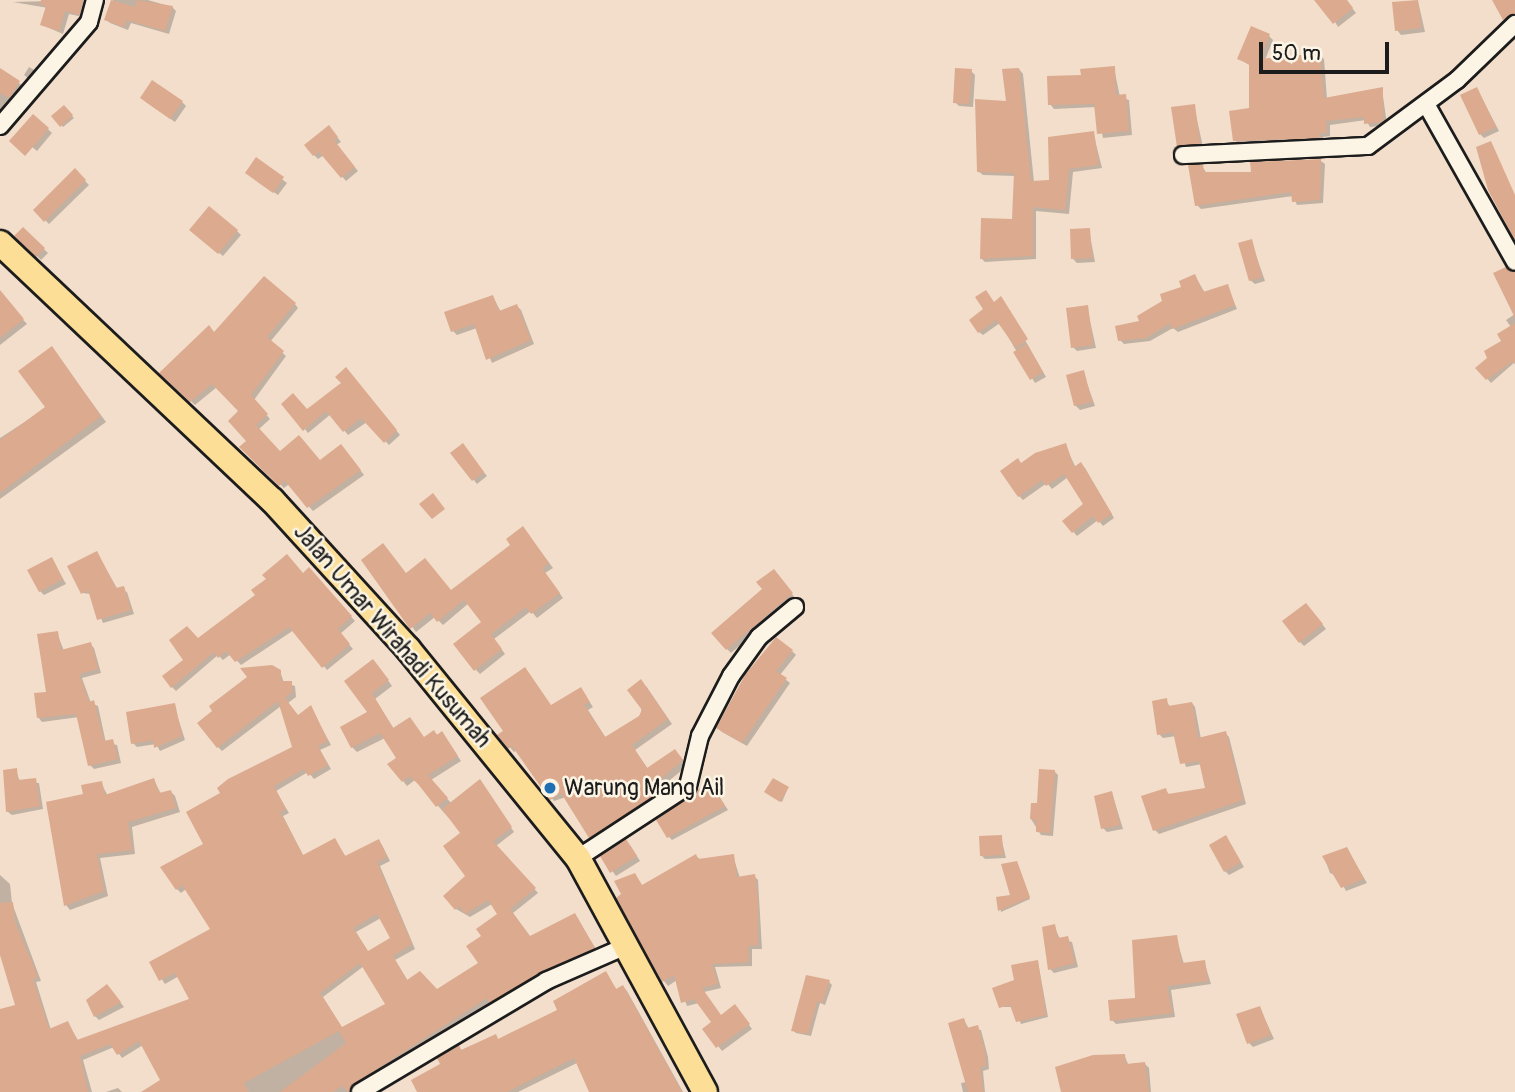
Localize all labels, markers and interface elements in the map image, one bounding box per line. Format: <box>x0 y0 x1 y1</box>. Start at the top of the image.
scale bar <box>1263 28 1392 72</box>
text: 50 m <box>1272 40 1321 67</box>
street label: Jalan Umar Wirahadi Kusumah <box>287 519 497 753</box>
place label: Warung Mang Ail <box>564 774 724 802</box>
marker: Warung Mang Ail <box>542 780 558 796</box>

